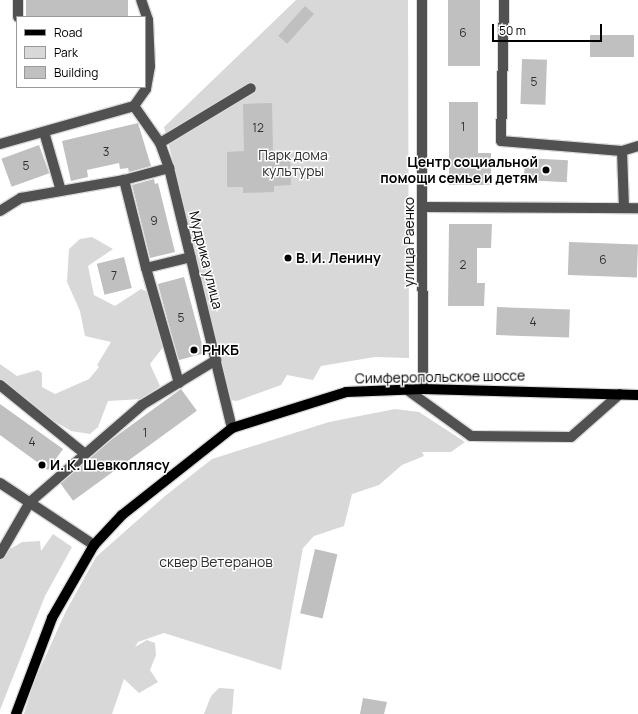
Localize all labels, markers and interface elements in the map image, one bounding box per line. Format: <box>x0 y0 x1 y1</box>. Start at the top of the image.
legend <box>16 16 146 88</box>
scale bar <box>494 16 604 42</box>
text: 50 m <box>499 22 526 39</box>
text: Road <box>54 24 82 41</box>
house number: 6 <box>459 26 467 40</box>
text: Park <box>54 44 78 61</box>
text: Building <box>54 64 98 81</box>
house number: 5 <box>531 75 537 89</box>
house number: 1 <box>461 120 465 134</box>
house number: 12 <box>252 121 264 135</box>
house number: 3 <box>103 145 109 159</box>
park label: Парк дома культуры <box>258 147 328 180</box>
place label: Центр социальной помощи семье и детям <box>380 154 538 186</box>
house number: 5 <box>23 159 29 173</box>
marker: Центр социальной помощи семье и детям <box>541 165 551 175</box>
street label: улица Раенко <box>401 197 417 287</box>
street label: Мудрика улица <box>186 209 226 311</box>
house number: 9 <box>150 214 158 228</box>
place label: В. И. Ленину <box>296 250 381 266</box>
marker: В. И. Ленину <box>283 253 293 263</box>
house number: 6 <box>599 253 607 267</box>
house number: 2 <box>460 258 466 272</box>
house number: 7 <box>111 269 117 283</box>
house number: 5 <box>178 311 184 325</box>
house number: 4 <box>529 315 537 329</box>
place label: РНКБ <box>202 342 239 358</box>
marker: РНКБ <box>189 345 199 355</box>
street label: Симферопольское шоссе <box>355 367 525 387</box>
house number: 1 <box>143 426 147 440</box>
house number: 4 <box>28 435 36 449</box>
place label: И. К. Шевкоплясу <box>50 457 170 473</box>
marker: И. К. Шевкоплясу <box>37 460 47 470</box>
park label: сквер Ветеранов <box>159 554 273 570</box>

